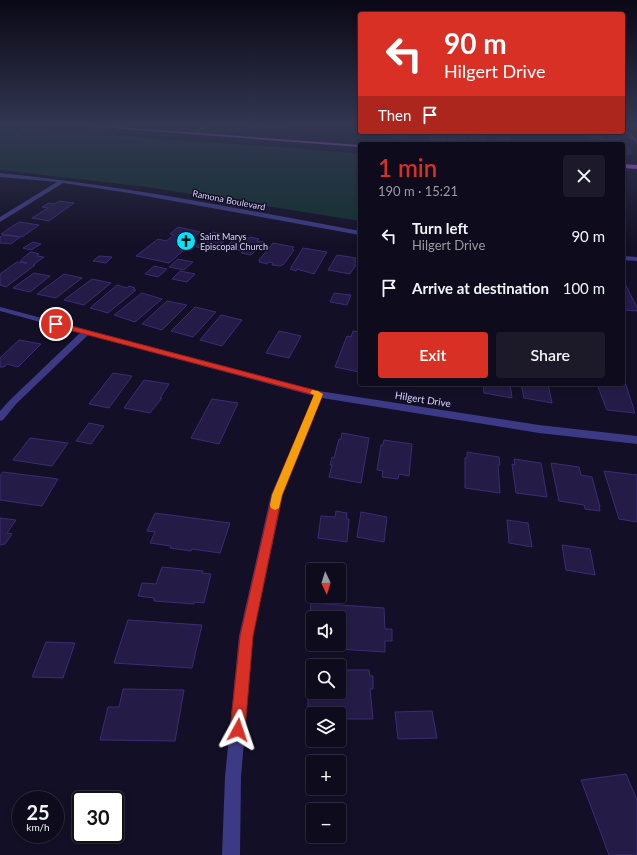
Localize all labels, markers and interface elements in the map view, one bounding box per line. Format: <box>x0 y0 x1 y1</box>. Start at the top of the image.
text: 90 m <box>444 26 507 60</box>
icon: left <box>378 28 430 80</box>
text: Hilgert Drive <box>444 60 545 82</box>
icon: arrive <box>419 104 441 126</box>
text: Then <box>378 106 411 124</box>
text: 1 min <box>378 153 437 182</box>
button: close <box>563 155 605 197</box>
text: 190 m · 15:21 <box>378 183 458 199</box>
street label: Ramona Boulevard <box>192 188 266 212</box>
text: Turn left <box>412 219 468 237</box>
icon: left <box>378 225 400 247</box>
text: 90 m <box>571 227 605 245</box>
church icon: Saint Marys Episcopal Church <box>175 230 197 252</box>
place label: Saint Marys Episcopal Church <box>200 231 268 252</box>
text: Hilgert Drive <box>412 237 485 253</box>
icon: arrive <box>378 277 400 299</box>
text: Arrive at destination <box>412 279 549 297</box>
text: 100 m <box>563 279 605 297</box>
pin <box>39 307 73 341</box>
icon: arrive <box>45 313 67 335</box>
button: Exit <box>378 332 488 378</box>
button: Share <box>496 332 605 378</box>
street label: Hilgert Drive <box>394 389 452 409</box>
north arrow <box>306 563 346 603</box>
map controls <box>306 563 346 843</box>
button: sound <box>306 611 346 651</box>
button: search <box>306 659 346 699</box>
button: layers <box>306 707 346 747</box>
position arrow <box>217 709 259 751</box>
button: + <box>306 755 346 795</box>
speed limit sign: 30 <box>72 791 124 843</box>
text: 25 <box>26 800 50 824</box>
button: − <box>306 803 346 843</box>
text: km/h <box>26 821 50 833</box>

